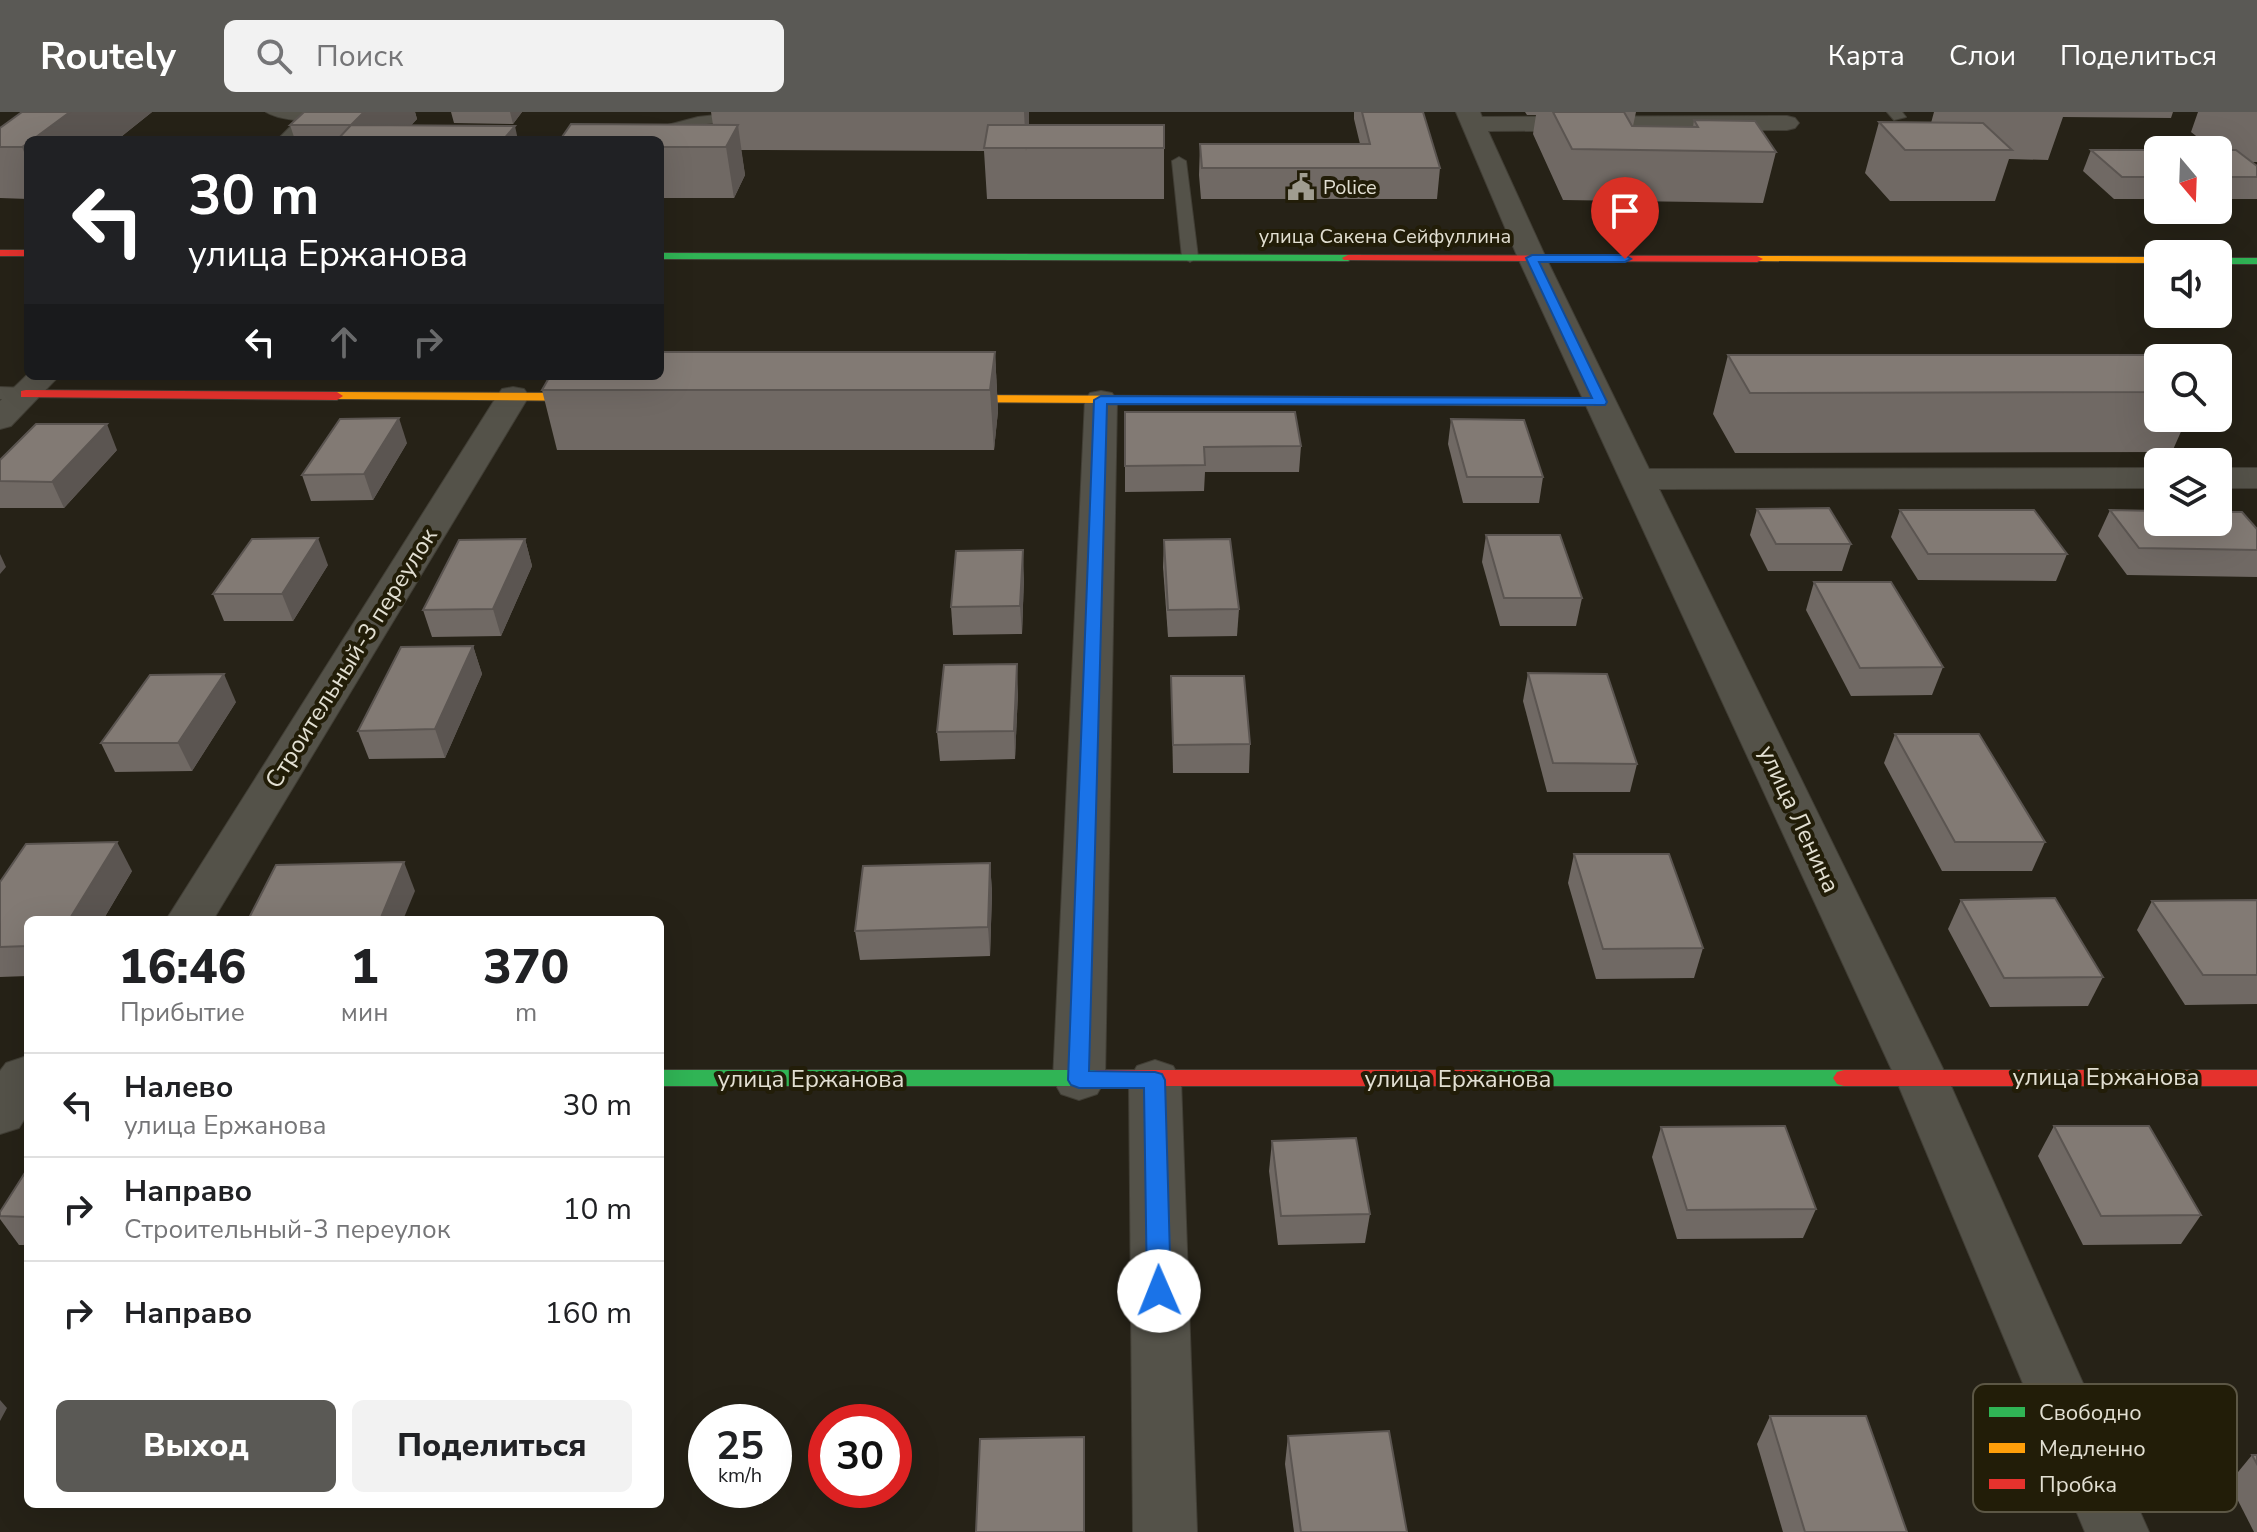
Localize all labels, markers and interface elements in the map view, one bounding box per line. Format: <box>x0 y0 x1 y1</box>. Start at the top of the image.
search box <box>224 20 784 92</box>
text: Routely <box>40 31 176 82</box>
icon: search <box>252 34 296 78</box>
text: Поиск <box>316 36 403 77</box>
text: Карта <box>1828 37 1905 75</box>
text: Слои <box>1949 37 2016 75</box>
text: Поделиться <box>2060 37 2217 75</box>
north arrow <box>2144 136 2232 224</box>
map controls <box>2144 136 2232 536</box>
text: 30 m <box>188 157 319 234</box>
icon: left <box>56 168 160 272</box>
public building icon: Police <box>1286 172 1316 202</box>
place label: Police <box>1323 174 1377 201</box>
pin <box>1591 177 1659 259</box>
icon: arrive <box>1603 189 1647 233</box>
street label: улица Сакена Сейфуллина <box>1259 223 1511 250</box>
text: улица Ержанова <box>188 230 468 279</box>
button: sound <box>2144 240 2232 328</box>
icon: left <box>238 320 282 364</box>
icon: ahead <box>322 320 366 364</box>
icon: right <box>406 320 450 364</box>
button: search <box>2144 344 2232 432</box>
button: layers <box>2144 448 2232 536</box>
street label: Строительный-3 переулок <box>258 521 445 794</box>
street label: улица Ленина <box>1751 740 1847 898</box>
text: 16:46 <box>119 934 246 1000</box>
text: 1 <box>350 934 379 1000</box>
text: 370 <box>483 934 569 1000</box>
text: Прибытие <box>120 995 245 1030</box>
text: мин <box>341 995 388 1030</box>
text: m <box>515 995 537 1030</box>
street label: улица Ержанова <box>2013 1061 2199 1093</box>
street label: улица Ержанова <box>718 1063 904 1095</box>
street label: улица Ержанова <box>1365 1063 1551 1095</box>
text: Налево <box>124 1067 233 1108</box>
icon: left <box>56 1083 100 1127</box>
text: 30 m <box>563 1085 632 1126</box>
text: улица Ержанова <box>124 1108 326 1143</box>
text: Направо <box>124 1171 252 1212</box>
icon: right <box>56 1187 100 1231</box>
text: 10 m <box>563 1189 632 1230</box>
text: Строительный-3 переулок <box>124 1212 450 1247</box>
position arrow <box>1117 1249 1201 1333</box>
icon: right <box>56 1291 100 1335</box>
text: Направо <box>124 1293 252 1334</box>
text: 160 m <box>545 1293 632 1334</box>
legend <box>1973 1384 2237 1512</box>
text: Свободно <box>2039 1398 2142 1428</box>
button: Выход <box>56 1400 336 1492</box>
button: Поделиться <box>352 1400 632 1492</box>
speed limit sign: 30 <box>808 1404 912 1508</box>
text: 25 <box>716 1419 764 1473</box>
text: Медленно <box>2039 1434 2146 1464</box>
text: km/h <box>718 1462 762 1489</box>
text: Пробка <box>2039 1470 2117 1500</box>

